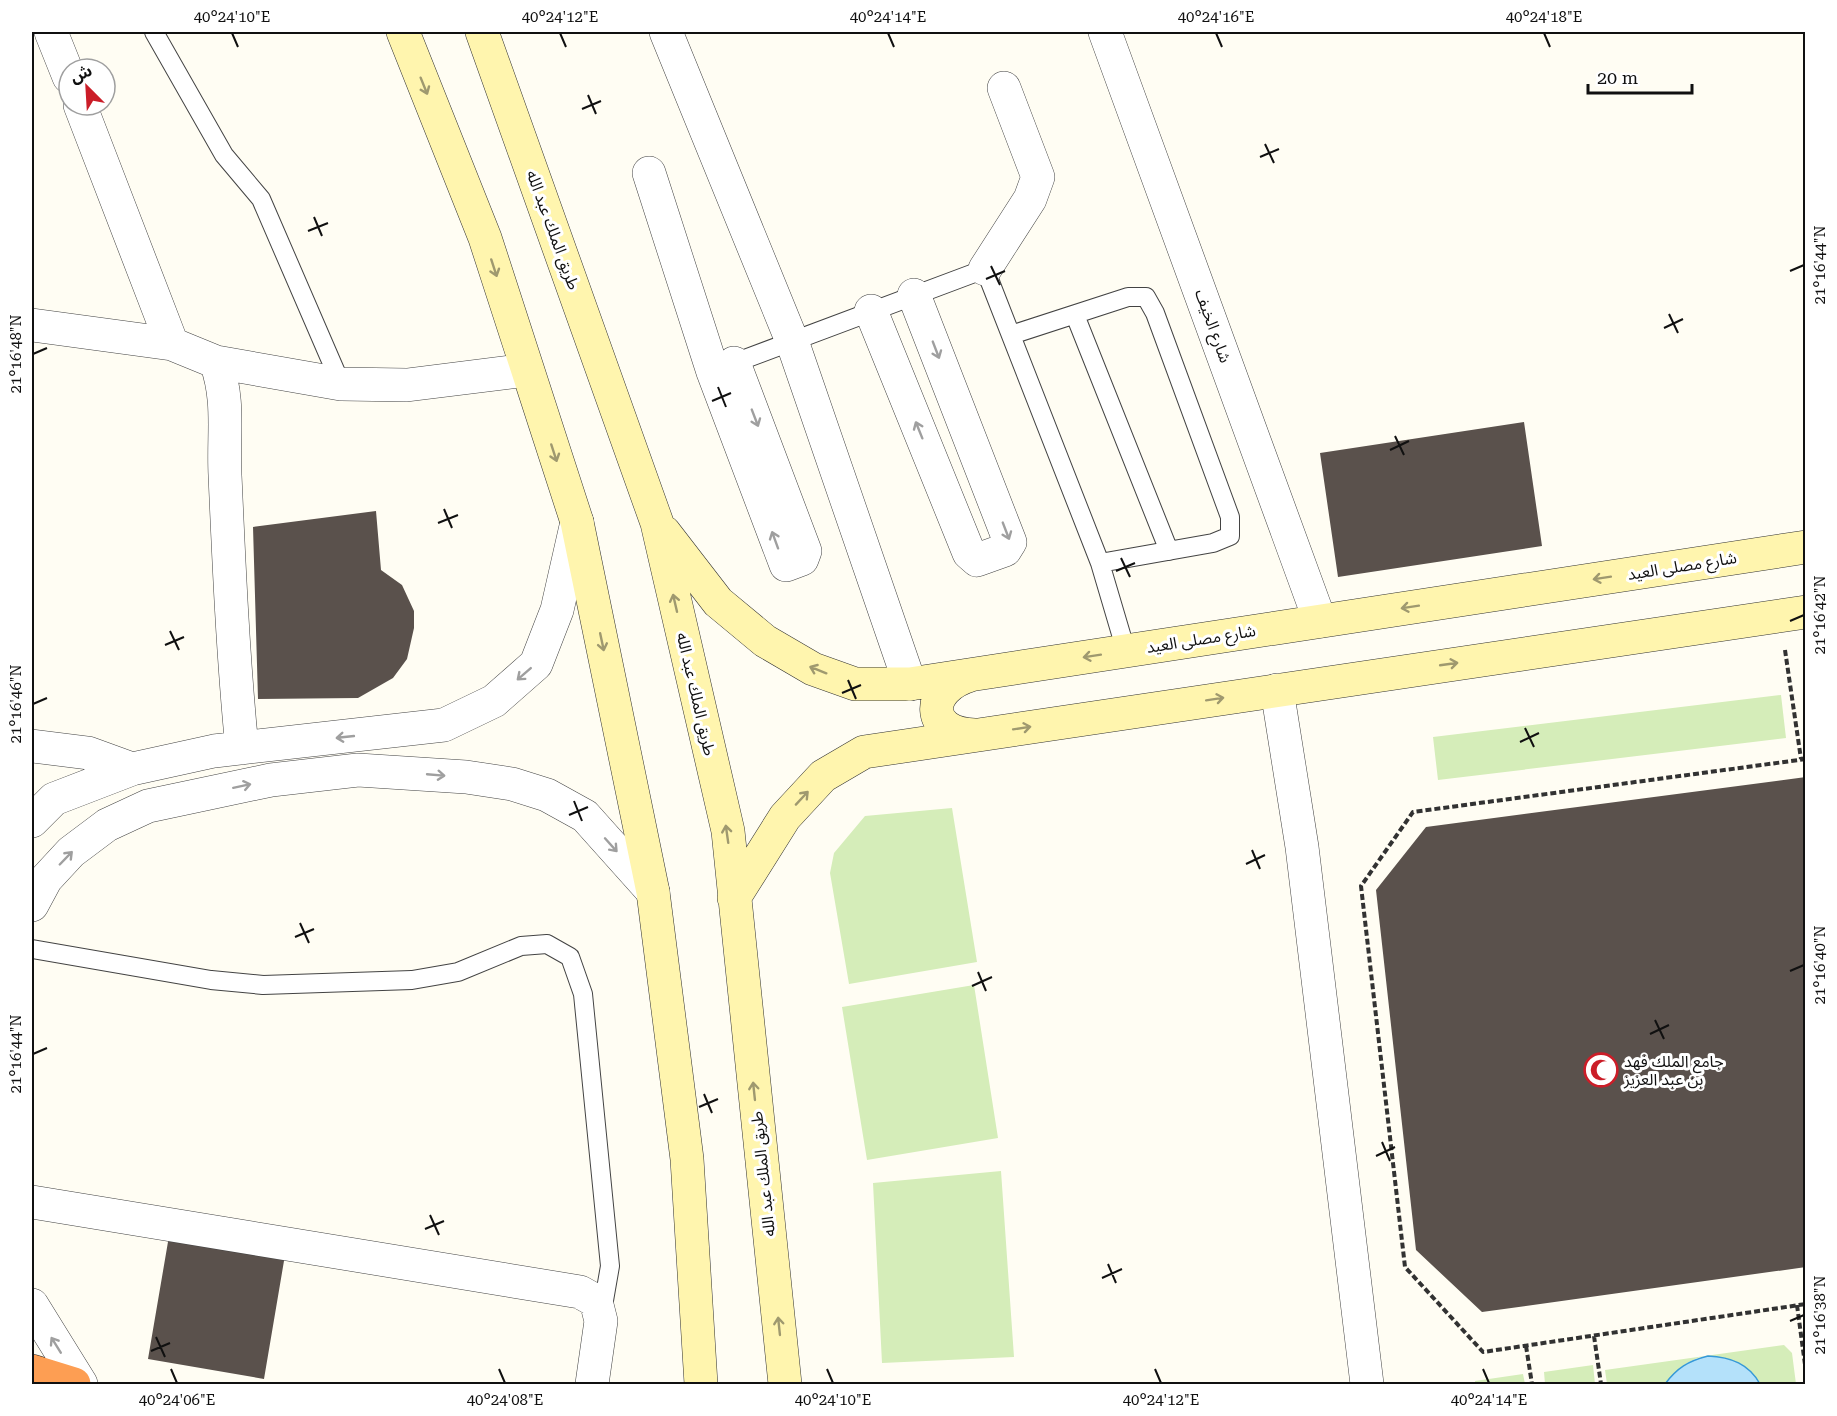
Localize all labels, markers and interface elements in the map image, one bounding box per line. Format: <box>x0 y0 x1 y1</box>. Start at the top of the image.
text: 40°24'10"E <box>194 8 270 26</box>
text: 40°24'12"E <box>522 8 598 26</box>
text: 40°24'14"E <box>850 8 926 26</box>
text: 40°24'16"E <box>1178 8 1254 26</box>
text: 40°24'18"E <box>1506 8 1582 26</box>
north arrow <box>57 57 117 117</box>
scale bar <box>1588 57 1692 95</box>
text: ش <box>67 61 95 87</box>
text: 20 m <box>1597 67 1638 88</box>
one-way arrow <box>420 76 431 95</box>
street label: طريق الملك عبد الله <box>522 168 584 293</box>
text: 21°16'44"N <box>1811 225 1829 305</box>
one-way arrow <box>490 258 501 277</box>
street label: شارع الخيف <box>1188 287 1235 366</box>
text: 21°16'48"N <box>7 314 25 394</box>
one-way arrow <box>931 340 942 359</box>
one-way arrow <box>750 408 761 426</box>
one-way arrow <box>913 421 924 439</box>
one-way arrow <box>550 443 561 462</box>
one-way arrow <box>1002 522 1013 540</box>
one-way arrow <box>769 532 780 550</box>
street label: شارع مصلى العيد <box>1626 548 1738 587</box>
one-way arrow <box>1593 573 1613 584</box>
text: 21°16'42"N <box>1811 575 1829 655</box>
one-way arrow <box>669 594 681 613</box>
one-way arrow <box>1400 602 1420 613</box>
street label: شارع مصلى العيد <box>1145 621 1257 660</box>
street label: طريق الملك عبد الله <box>672 631 719 758</box>
one-way arrow <box>596 633 608 652</box>
one-way arrow <box>1083 650 1103 661</box>
one-way arrow <box>1439 659 1458 670</box>
text: 21°16'46"N <box>7 664 25 744</box>
one-way arrow <box>809 664 827 675</box>
one-way arrow <box>517 667 532 681</box>
one-way arrow <box>1204 694 1224 705</box>
one-way arrow <box>1011 723 1031 734</box>
one-way arrow <box>336 732 356 743</box>
one-way arrow <box>426 770 446 781</box>
one-way arrow <box>232 780 252 791</box>
one-way arrow <box>795 791 809 806</box>
one-way arrow <box>722 825 733 844</box>
one-way arrow <box>604 837 618 852</box>
one-way arrow <box>58 851 73 866</box>
text: 21°16'40"N <box>1811 925 1829 1005</box>
text: 21°16'44"N <box>7 1014 25 1094</box>
mosque icon: جامع الملك فهد بن عبد العزيز <box>1583 1052 1619 1088</box>
place label: جامع الملك فهد بن عبد العزيز <box>1623 1052 1724 1089</box>
one-way arrow <box>748 1081 759 1101</box>
street label: طريق الملك عبد الله <box>747 1110 780 1238</box>
text: 21°16'38"N <box>1811 1275 1829 1355</box>
one-way arrow <box>773 1317 784 1337</box>
one-way arrow <box>50 1337 62 1354</box>
text: 40°24'06"E <box>139 1391 215 1409</box>
text: 40°24'08"E <box>467 1391 543 1409</box>
text: 40°24'10"E <box>795 1391 871 1409</box>
text: 40°24'12"E <box>1123 1391 1199 1409</box>
text: 40°24'14"E <box>1451 1391 1527 1409</box>

